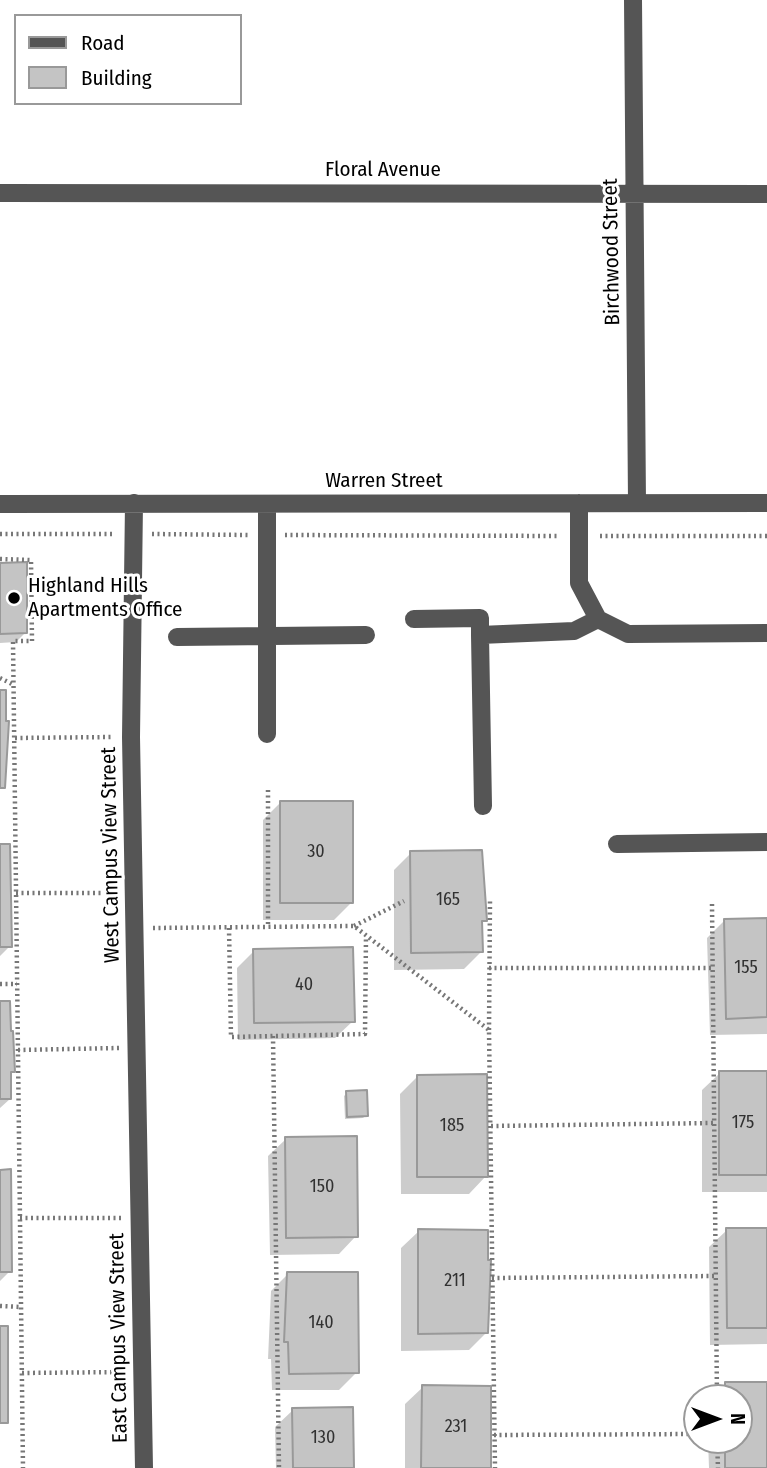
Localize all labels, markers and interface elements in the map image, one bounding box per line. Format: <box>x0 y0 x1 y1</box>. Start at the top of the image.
legend <box>14 14 242 105</box>
text: Road <box>81 30 125 56</box>
text: Building <box>81 65 152 91</box>
street label: Floral Avenue <box>325 157 441 183</box>
street label: Birchwood Street <box>598 178 626 326</box>
street label: Warren Street <box>325 468 443 494</box>
place label: Highland Hills Apartments Office <box>28 573 182 623</box>
marker: Highland Hills Apartments Office <box>6 590 22 606</box>
street label: West Campus View Street <box>97 747 125 963</box>
house number: 30 <box>307 841 325 863</box>
house number: 165 <box>436 889 460 911</box>
house number: 155 <box>734 957 758 979</box>
house number: 40 <box>295 974 313 996</box>
house number: 175 <box>732 1112 754 1134</box>
house number: 185 <box>440 1115 464 1137</box>
house number: 150 <box>310 1176 334 1198</box>
street label: East Campus View Street <box>105 1233 133 1443</box>
house number: 211 <box>444 1270 466 1292</box>
house number: 140 <box>308 1312 334 1334</box>
north arrow <box>683 1384 753 1454</box>
text: N <box>726 1413 749 1425</box>
house number: 231 <box>445 1416 467 1438</box>
house number: 130 <box>311 1427 335 1449</box>

